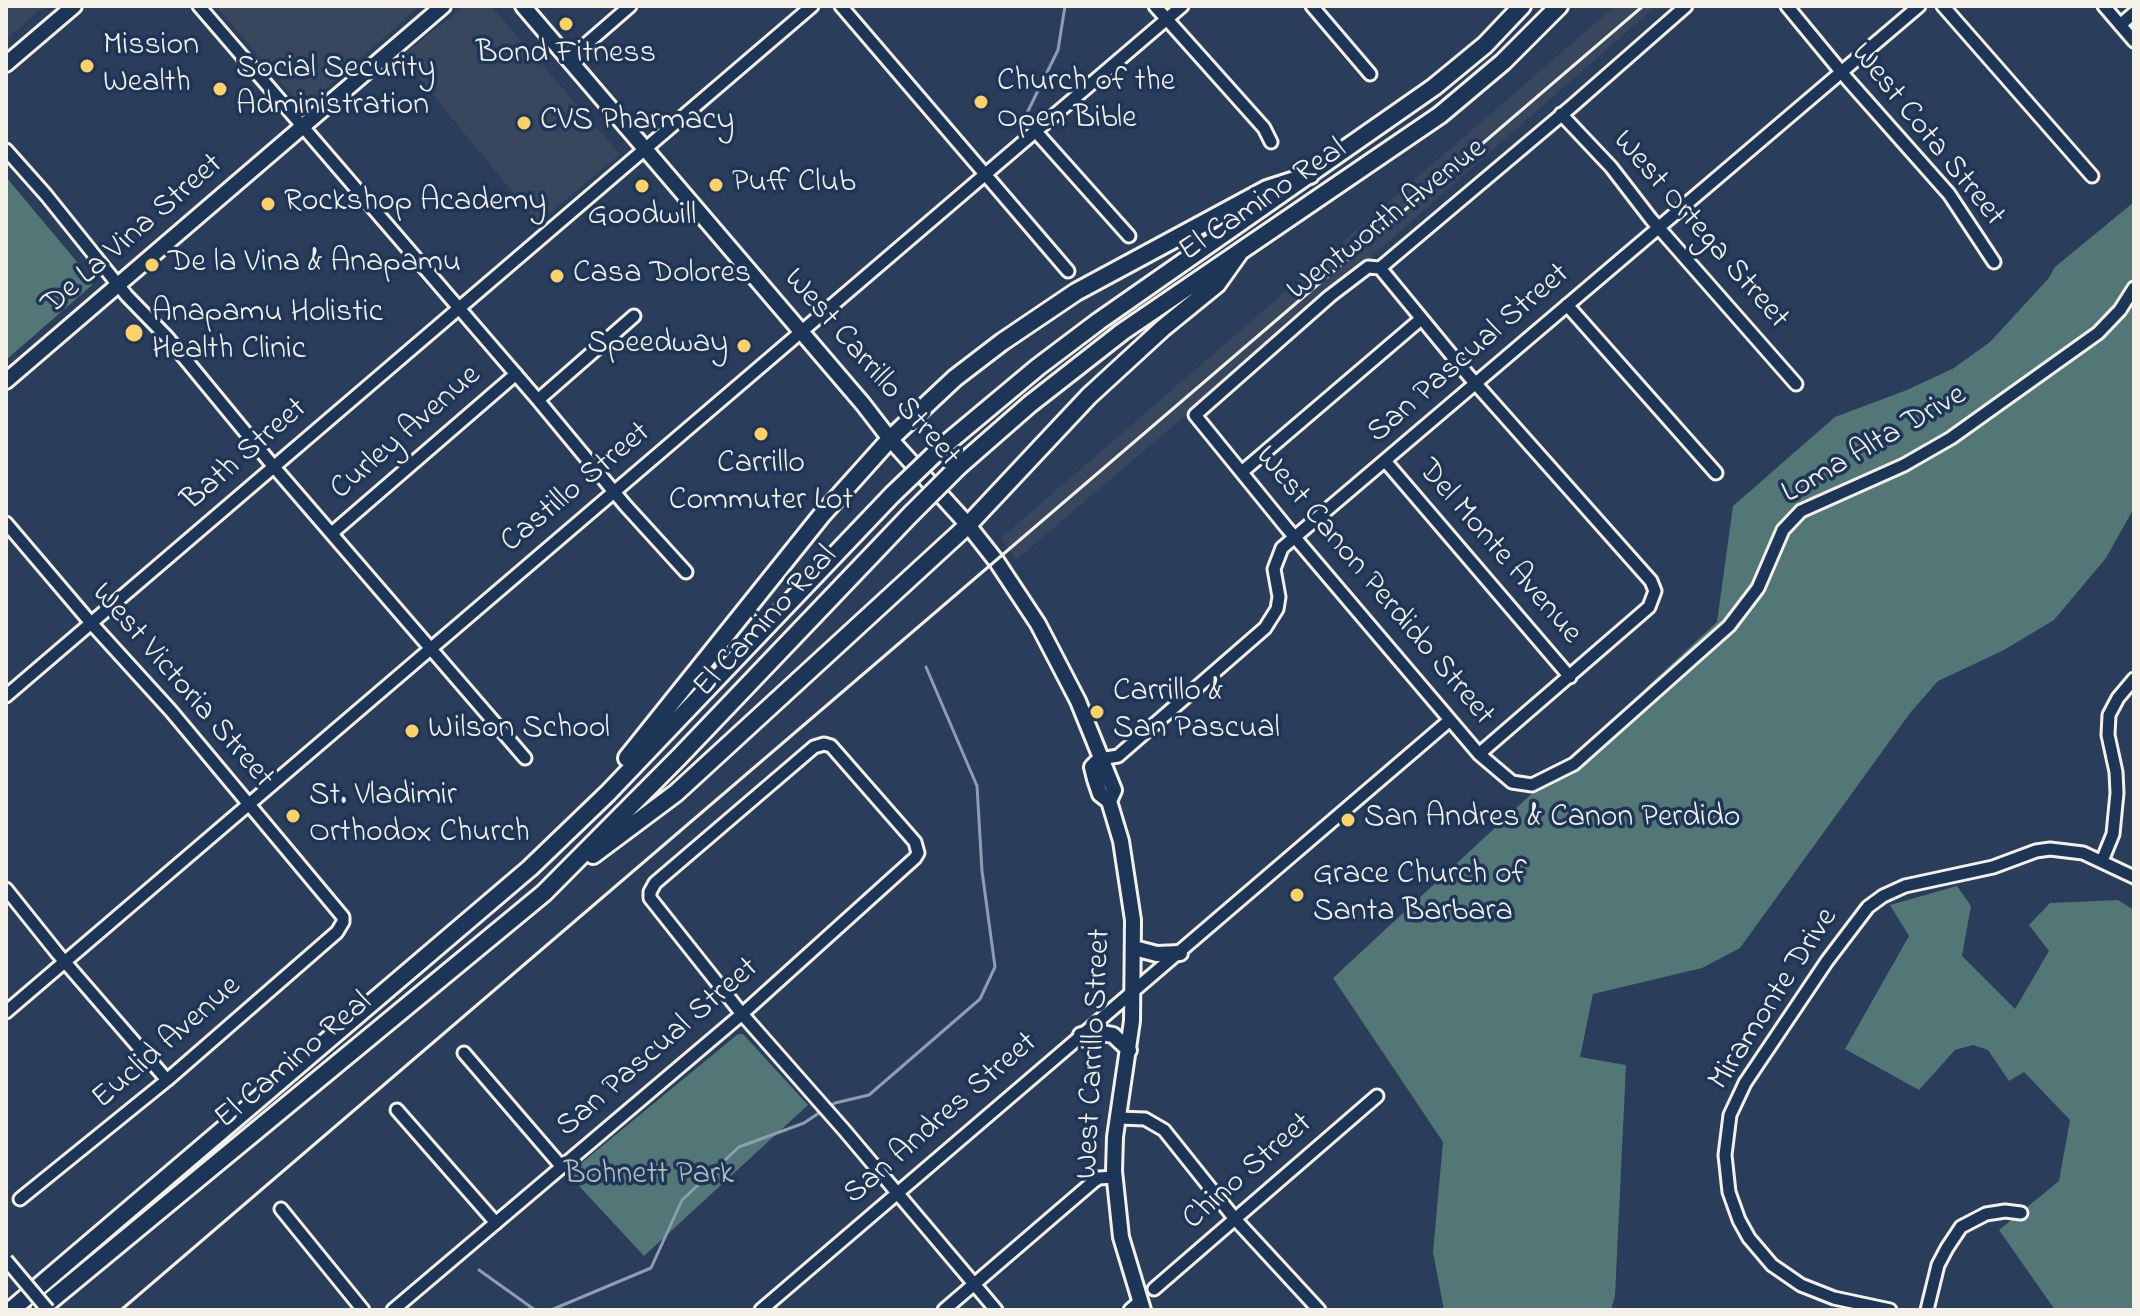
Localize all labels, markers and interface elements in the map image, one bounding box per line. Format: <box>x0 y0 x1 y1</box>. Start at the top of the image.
marker: Bond Fitness <box>557 15 575 33</box>
place label: Mission Wealth <box>103 29 199 104</box>
street label: West Cota Street <box>1840 36 2012 236</box>
place label: Bond Fitness <box>476 37 656 75</box>
place label: Social Security Administration <box>236 52 435 127</box>
marker: Mission Wealth <box>78 57 96 75</box>
place label: Church of the Open Bible <box>997 65 1175 140</box>
marker: Social Security Administration <box>211 80 229 98</box>
marker: Church of the Open Bible <box>972 93 990 111</box>
place label: CVS Pharmacy <box>540 104 734 142</box>
marker: CVS Pharmacy <box>515 114 533 132</box>
street label: West Ortega Street <box>1602 124 1796 338</box>
street label: Wentworth Avenue <box>1281 131 1495 311</box>
street label: El Camino Real <box>1173 132 1355 272</box>
street label: De La Vina Street <box>36 147 232 325</box>
place label: Puff Club <box>732 166 856 204</box>
marker: Puff Club <box>707 176 725 194</box>
marker: Goodwill <box>633 177 651 195</box>
place label: Rockshop Academy <box>284 185 546 223</box>
marker: Rockshop Academy <box>259 195 277 213</box>
place label: Goodwill <box>588 199 696 237</box>
place label: De la Vina & Anapamu <box>168 246 461 284</box>
marker: De la Vina & Anapamu <box>143 256 161 274</box>
place label: Casa Dolores <box>573 257 751 295</box>
street label: San Pascual Street <box>1361 257 1579 453</box>
street label: West Carrillo Street <box>773 262 967 476</box>
marker: Casa Dolores <box>548 267 566 285</box>
place label: Anapamu Holistic Health Clinic <box>152 296 383 371</box>
marker: Anapamu Holistic Health Clinic <box>123 322 145 344</box>
place label: Speedway <box>587 327 728 365</box>
marker: Speedway <box>735 337 753 355</box>
street label: Curley Avenue <box>324 358 490 510</box>
street label: Loma Alta Drive <box>1776 378 1974 514</box>
street label: Bath Street <box>176 391 316 521</box>
street label: Castillo Street <box>494 415 660 563</box>
marker: Carrillo Commuter Lot <box>752 425 770 443</box>
street label: West Canon Perdido Street <box>1245 439 1501 735</box>
place label: Carrillo Commuter Lot <box>669 447 853 522</box>
street label: Del Monte Avenue <box>1407 453 1589 653</box>
street label: El Camino Real <box>687 539 847 707</box>
street label: West Victoria Street <box>81 576 281 798</box>
place label: Carrillo & San Pascual <box>1113 675 1280 750</box>
marker: Carrillo & San Pascual <box>1088 703 1106 721</box>
place label: Wilson School <box>428 712 610 750</box>
marker: Wilson School <box>403 722 421 740</box>
place label: St. Vladimir Orthodox Church <box>309 779 530 854</box>
place label: San Andres & Canon Perdido <box>1364 801 1741 839</box>
marker: St. Vladimir Orthodox Church <box>284 807 302 825</box>
marker: San Andres & Canon Perdido <box>1339 811 1357 829</box>
place label: Grace Church of Santa Barbara <box>1313 858 1527 933</box>
marker: Grace Church of Santa Barbara <box>1288 886 1306 904</box>
street label: Miramonte Drive <box>1702 902 1848 1098</box>
street label: West Carrillo Street <box>1070 928 1122 1180</box>
street label: San Pascual Street <box>550 951 768 1147</box>
street label: Euclid Avenue <box>86 969 250 1119</box>
street label: El Camino Real <box>209 985 381 1139</box>
street label: San Andres Street <box>837 1025 1047 1215</box>
street label: Chino Street <box>1176 1106 1322 1240</box>
park label: Bohnett Park <box>564 1158 734 1196</box>

